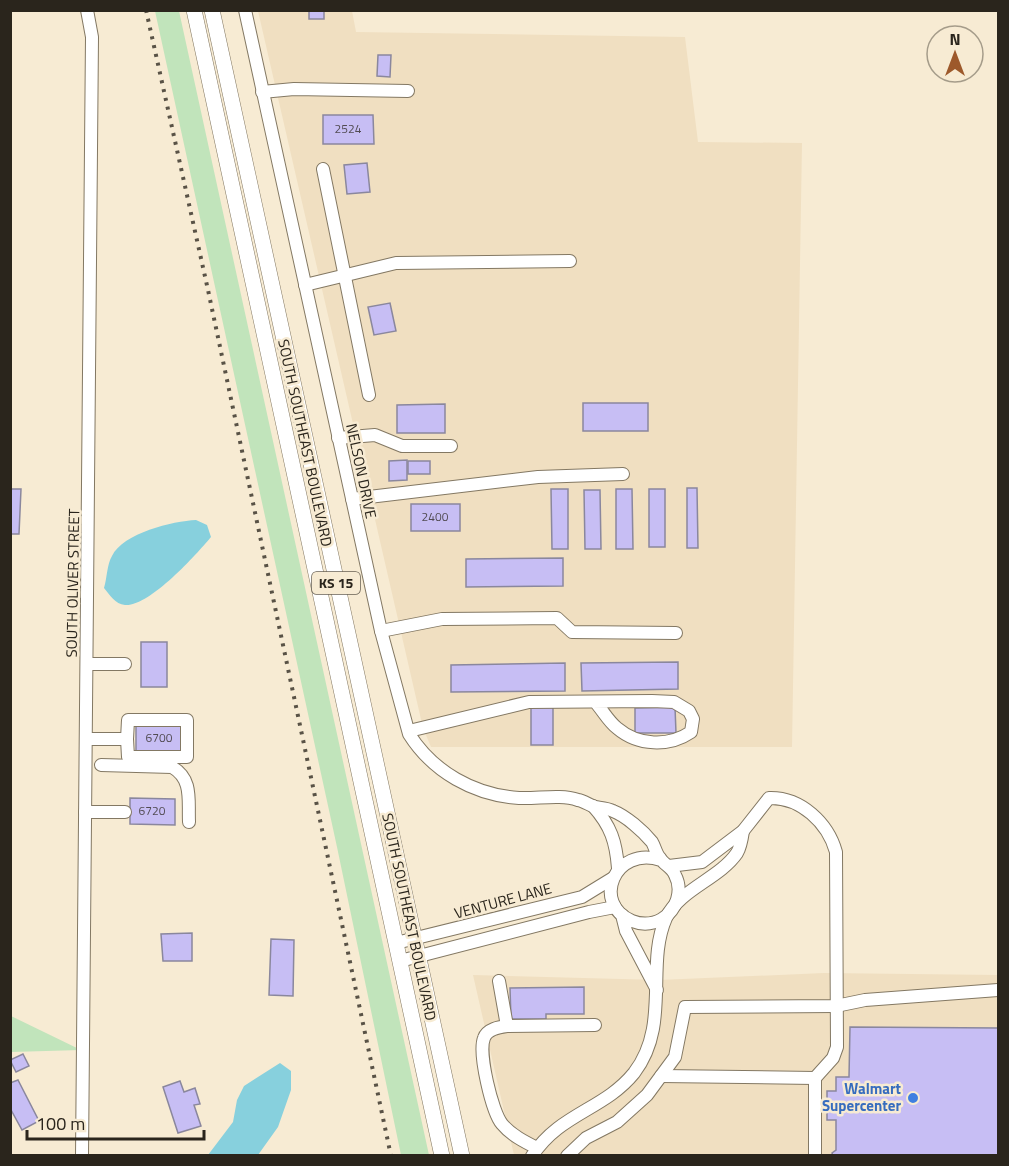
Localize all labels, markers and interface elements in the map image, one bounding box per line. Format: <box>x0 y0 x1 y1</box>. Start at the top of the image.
north arrow <box>925 24 985 84</box>
text: N <box>949 27 961 51</box>
house number: 2524 <box>335 119 362 138</box>
street label: SOUTH SOUTHEAST BOULEVARD <box>272 337 339 549</box>
street label: NELSON DRIVE <box>340 421 383 521</box>
house number: 2400 <box>422 507 449 526</box>
street label: SOUTH OLIVER STREET <box>60 508 85 658</box>
road number: KS 15 <box>312 572 360 594</box>
house number: 6700 <box>146 728 173 747</box>
house number: 6720 <box>139 801 166 820</box>
street label: SOUTH SOUTHEAST BOULEVARD <box>376 811 443 1023</box>
street label: VENTURE LANE <box>452 876 554 925</box>
place label: Walmart Supercenter <box>822 1077 902 1117</box>
marker: Walmart Supercenter <box>906 1091 920 1105</box>
scale bar <box>27 1103 204 1141</box>
text: 100 m <box>36 1110 85 1137</box>

